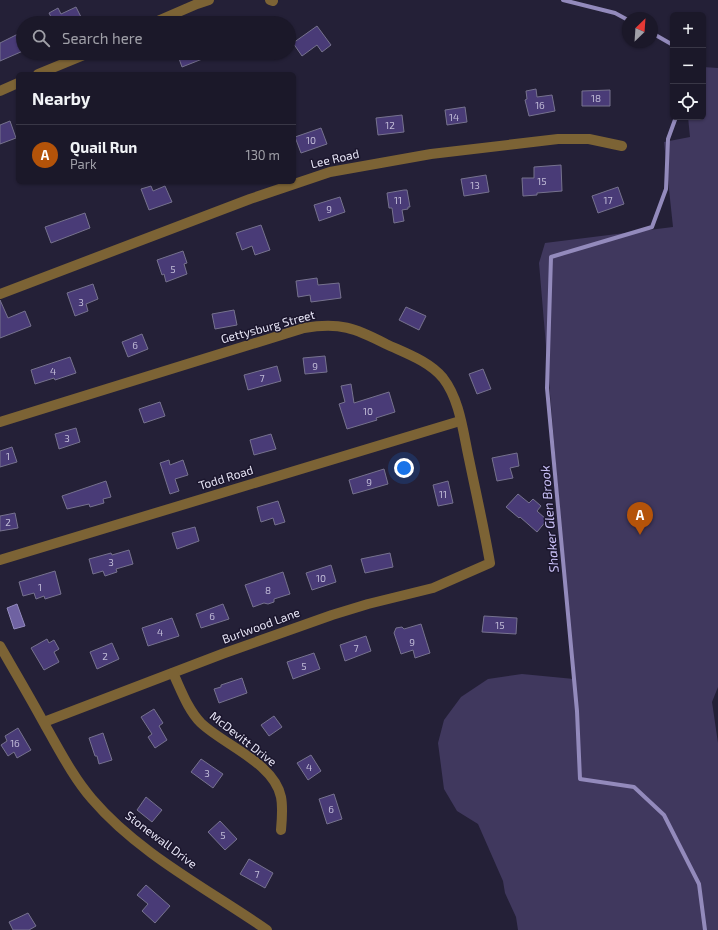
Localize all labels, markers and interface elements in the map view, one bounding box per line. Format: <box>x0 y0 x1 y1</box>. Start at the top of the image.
north arrow <box>622 12 658 48</box>
map controls <box>670 12 706 120</box>
button: + <box>670 12 706 48</box>
search box <box>16 16 296 60</box>
icon: search <box>30 27 52 49</box>
text: Search here <box>62 29 143 47</box>
button: − <box>670 48 706 84</box>
button: locate <box>670 84 706 120</box>
text: Nearby <box>32 88 90 108</box>
house number: 18 <box>591 92 601 104</box>
house number: 16 <box>535 99 545 111</box>
house number: 14 <box>449 111 459 123</box>
house number: 12 <box>385 119 395 131</box>
house number: 10 <box>306 134 316 146</box>
text: Quail Run <box>70 138 137 156</box>
street label: Lee Road <box>309 146 360 170</box>
text: A <box>41 147 49 163</box>
text: 130 m <box>245 147 280 163</box>
text: Park <box>70 156 97 172</box>
house number: 15 <box>537 175 547 187</box>
house number: 13 <box>470 179 480 191</box>
house number: 11 <box>394 194 402 206</box>
house number: 17 <box>603 194 613 206</box>
house number: 9 <box>326 203 332 215</box>
house number: 5 <box>170 263 176 275</box>
house number: 3 <box>78 296 84 308</box>
street label: Gettysburg Street <box>219 307 317 345</box>
house number: 6 <box>132 339 138 351</box>
house number: 9 <box>312 360 318 372</box>
house number: 4 <box>50 365 56 377</box>
house number: 7 <box>259 372 265 384</box>
house number: 10 <box>363 405 373 417</box>
house number: 3 <box>64 432 70 444</box>
house number: 1 <box>6 450 10 462</box>
your location <box>394 458 414 478</box>
street label: Todd Road <box>197 462 255 492</box>
water label: Shaker Glen Brook <box>536 464 562 573</box>
house number: 9 <box>366 476 372 488</box>
house number: 11 <box>439 488 447 500</box>
pin: A <box>627 502 653 535</box>
house number: 2 <box>5 516 11 528</box>
house number: 3 <box>108 556 114 568</box>
house number: 10 <box>316 572 326 584</box>
house number: 1 <box>38 581 42 593</box>
house number: 8 <box>265 584 271 596</box>
street label: Burlwood Lane <box>220 605 301 646</box>
house number: 6 <box>209 610 215 622</box>
house number: 15 <box>495 619 505 631</box>
house number: 4 <box>157 626 163 638</box>
house number: 9 <box>409 636 415 648</box>
house number: 7 <box>353 642 359 654</box>
house number: 2 <box>102 650 108 662</box>
house number: 5 <box>301 660 307 672</box>
street label: McDevitt Drive <box>208 708 280 768</box>
house number: 16 <box>10 737 20 749</box>
house number: 4 <box>306 761 312 773</box>
house number: 3 <box>204 767 210 779</box>
house number: 6 <box>328 803 334 815</box>
street label: Stonewall Drive <box>123 808 200 871</box>
house number: 5 <box>220 829 226 841</box>
house number: 7 <box>254 868 260 880</box>

